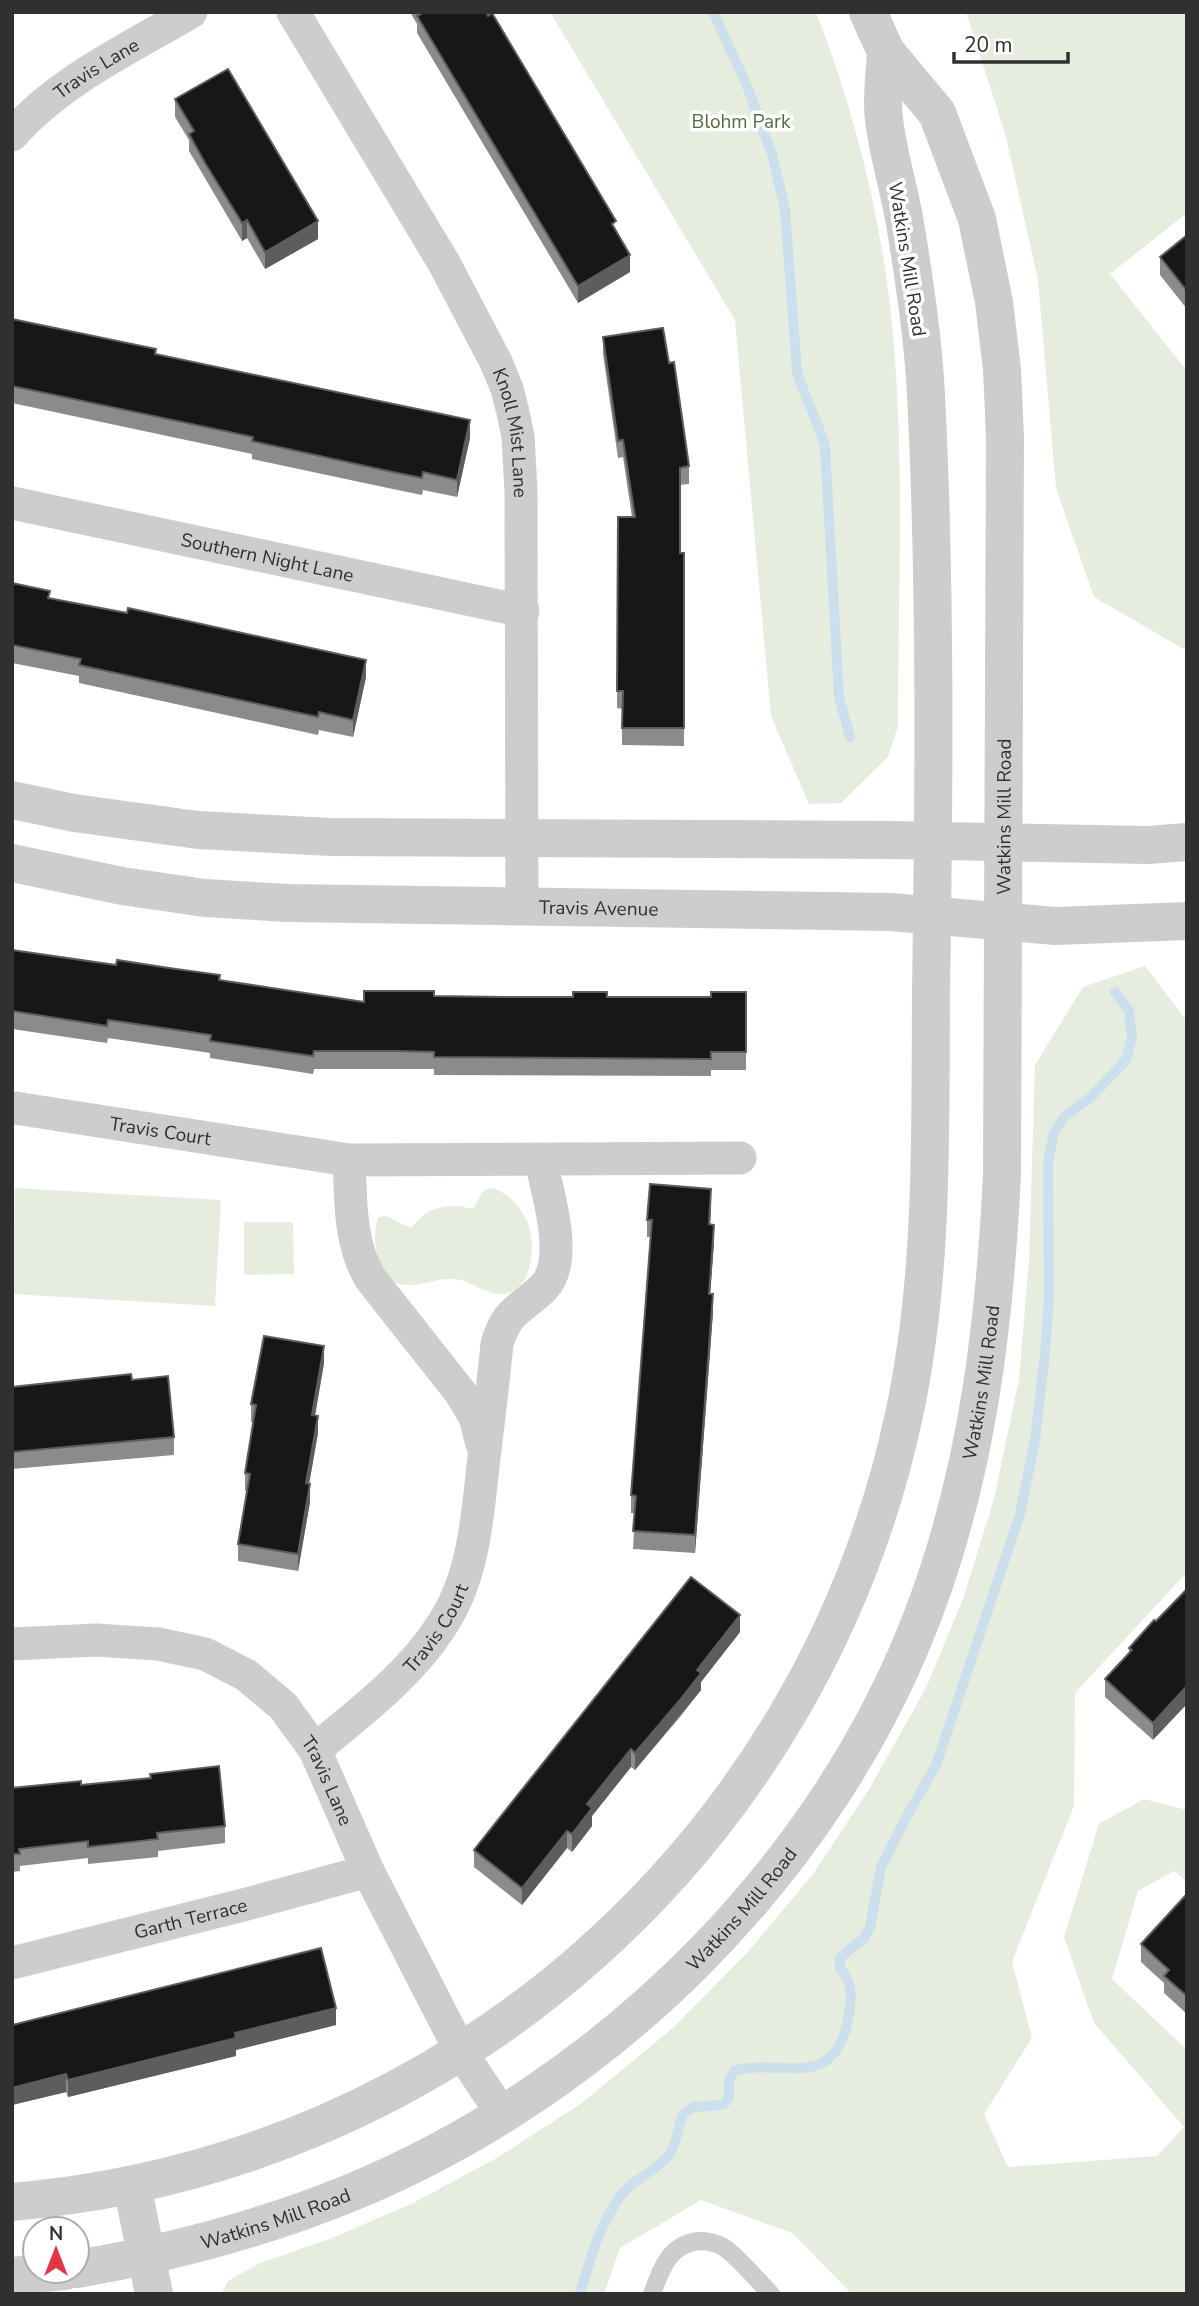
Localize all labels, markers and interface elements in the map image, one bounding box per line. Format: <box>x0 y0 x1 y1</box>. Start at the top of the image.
scale bar <box>954 21 1068 65</box>
text: 20 m <box>964 31 1013 59</box>
street label: Travis Lane <box>49 32 144 106</box>
park label: Blohm Park <box>692 109 791 135</box>
street label: Watkins Mill Road <box>882 180 932 338</box>
street label: Knoll Mist Lane <box>486 364 533 498</box>
street label: Southern Night Lane <box>178 527 356 589</box>
street label: Watkins Mill Road <box>991 739 1018 895</box>
street label: Travis Avenue <box>539 895 659 923</box>
street label: Travis Court <box>108 1111 213 1152</box>
street label: Watkins Mill Road <box>957 1304 1006 1463</box>
street label: Travis Court <box>398 1580 475 1679</box>
street label: Travis Lane <box>295 1731 359 1830</box>
street label: Watkins Mill Road <box>681 1843 803 1977</box>
street label: Garth Terrace <box>131 1892 250 1946</box>
street label: Watkins Mill Road <box>198 2182 355 2256</box>
north arrow <box>21 2215 91 2285</box>
text: N <box>49 2221 63 2247</box>

